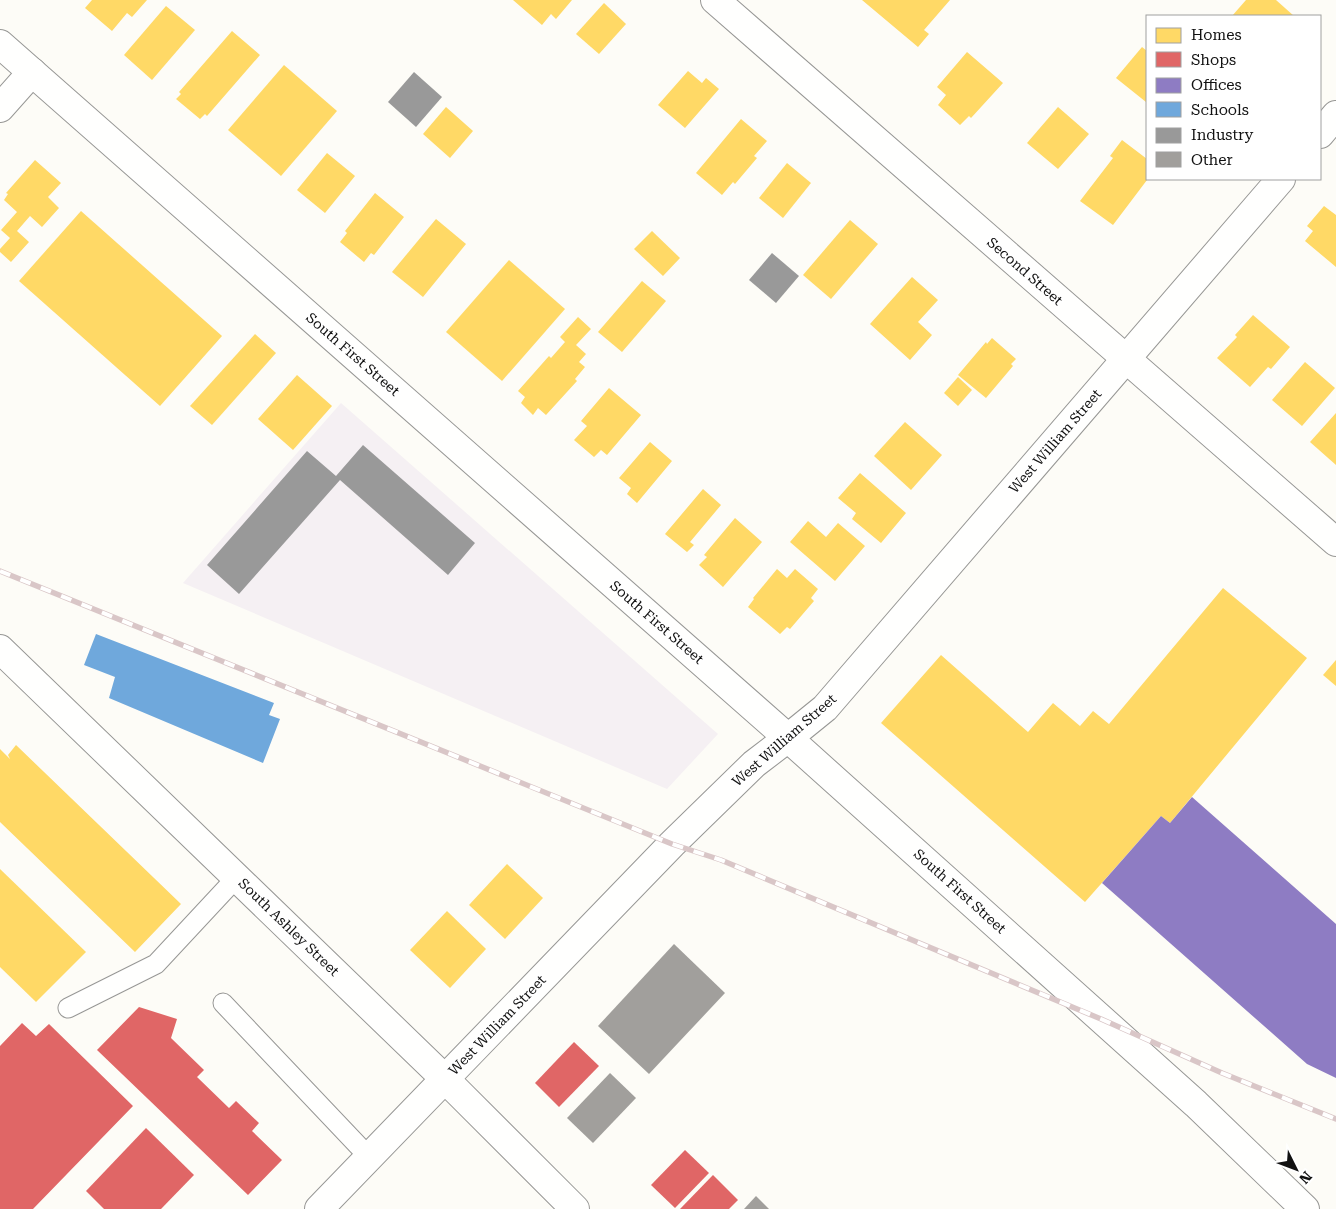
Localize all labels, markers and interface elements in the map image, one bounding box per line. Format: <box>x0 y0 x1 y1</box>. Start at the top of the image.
legend <box>1146 15 1321 180</box>
text: Homes <box>1191 26 1242 44</box>
text: Shops <box>1191 51 1236 69</box>
text: Offices <box>1191 76 1242 94</box>
text: Schools <box>1191 101 1249 119</box>
text: Industry <box>1191 126 1253 144</box>
text: Other <box>1191 151 1233 169</box>
street label: Second Street <box>984 234 1066 308</box>
street label: South First Street <box>303 309 403 399</box>
street label: West William Street <box>1005 386 1105 496</box>
street label: South First Street <box>607 577 707 667</box>
street label: West William Street <box>729 690 839 790</box>
street label: South First Street <box>911 845 1009 937</box>
street label: South Ashley Street <box>235 875 343 979</box>
street label: West William Street <box>445 972 549 1078</box>
north arrow <box>1271 1144 1321 1194</box>
text: N <box>1296 1168 1315 1187</box>

